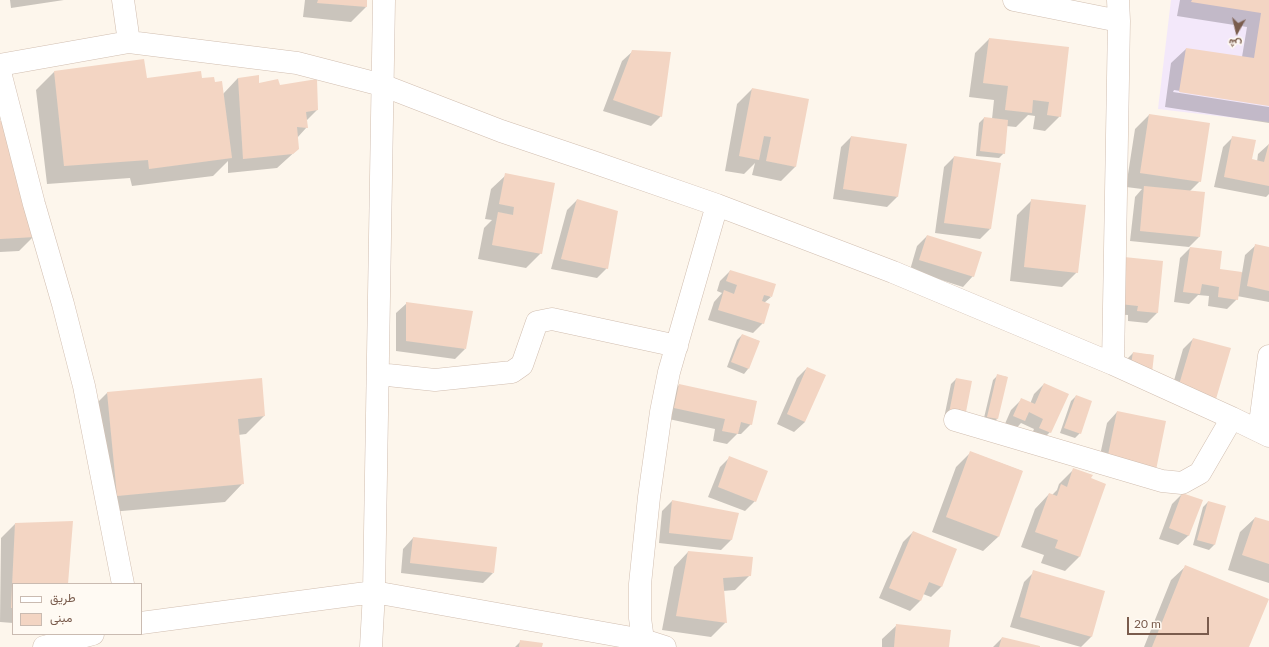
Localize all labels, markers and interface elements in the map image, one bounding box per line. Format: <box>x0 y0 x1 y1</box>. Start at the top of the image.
north arrow <box>1217 12 1257 52</box>
text: ش <box>1228 37 1243 52</box>
legend <box>12 583 142 635</box>
text: طريق <box>50 590 75 605</box>
scale bar <box>1129 609 1211 635</box>
text: مبنى <box>50 610 72 625</box>
text: 20 m <box>1134 616 1161 631</box>

